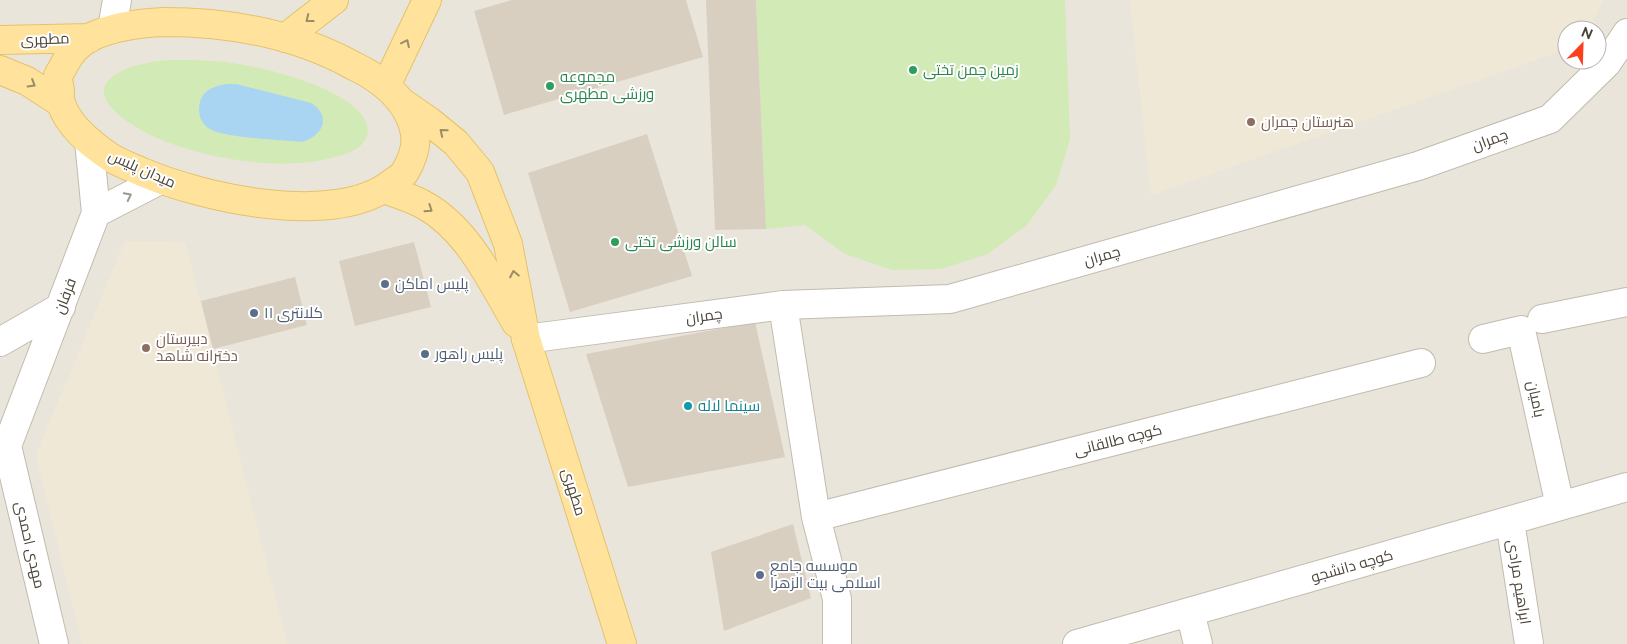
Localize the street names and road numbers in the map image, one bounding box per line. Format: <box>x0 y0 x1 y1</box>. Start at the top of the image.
street label: مطهری <box>20 29 70 50</box>
street label: چمران <box>1470 125 1511 156</box>
street label: میدان پلیس <box>105 146 178 193</box>
street label: چمران <box>1082 242 1123 271</box>
street label: فرفان <box>50 275 81 317</box>
street label: چمران <box>684 305 724 328</box>
street label: بامیان <box>1522 379 1549 419</box>
street label: کوچه طالقانی <box>1072 420 1164 461</box>
street label: مطهری <box>557 466 590 518</box>
street label: مهدی احمدی <box>10 500 49 591</box>
street label: ابراهیم مرادی <box>1502 538 1535 626</box>
street label: کوچه دانشجو <box>1309 546 1395 587</box>

